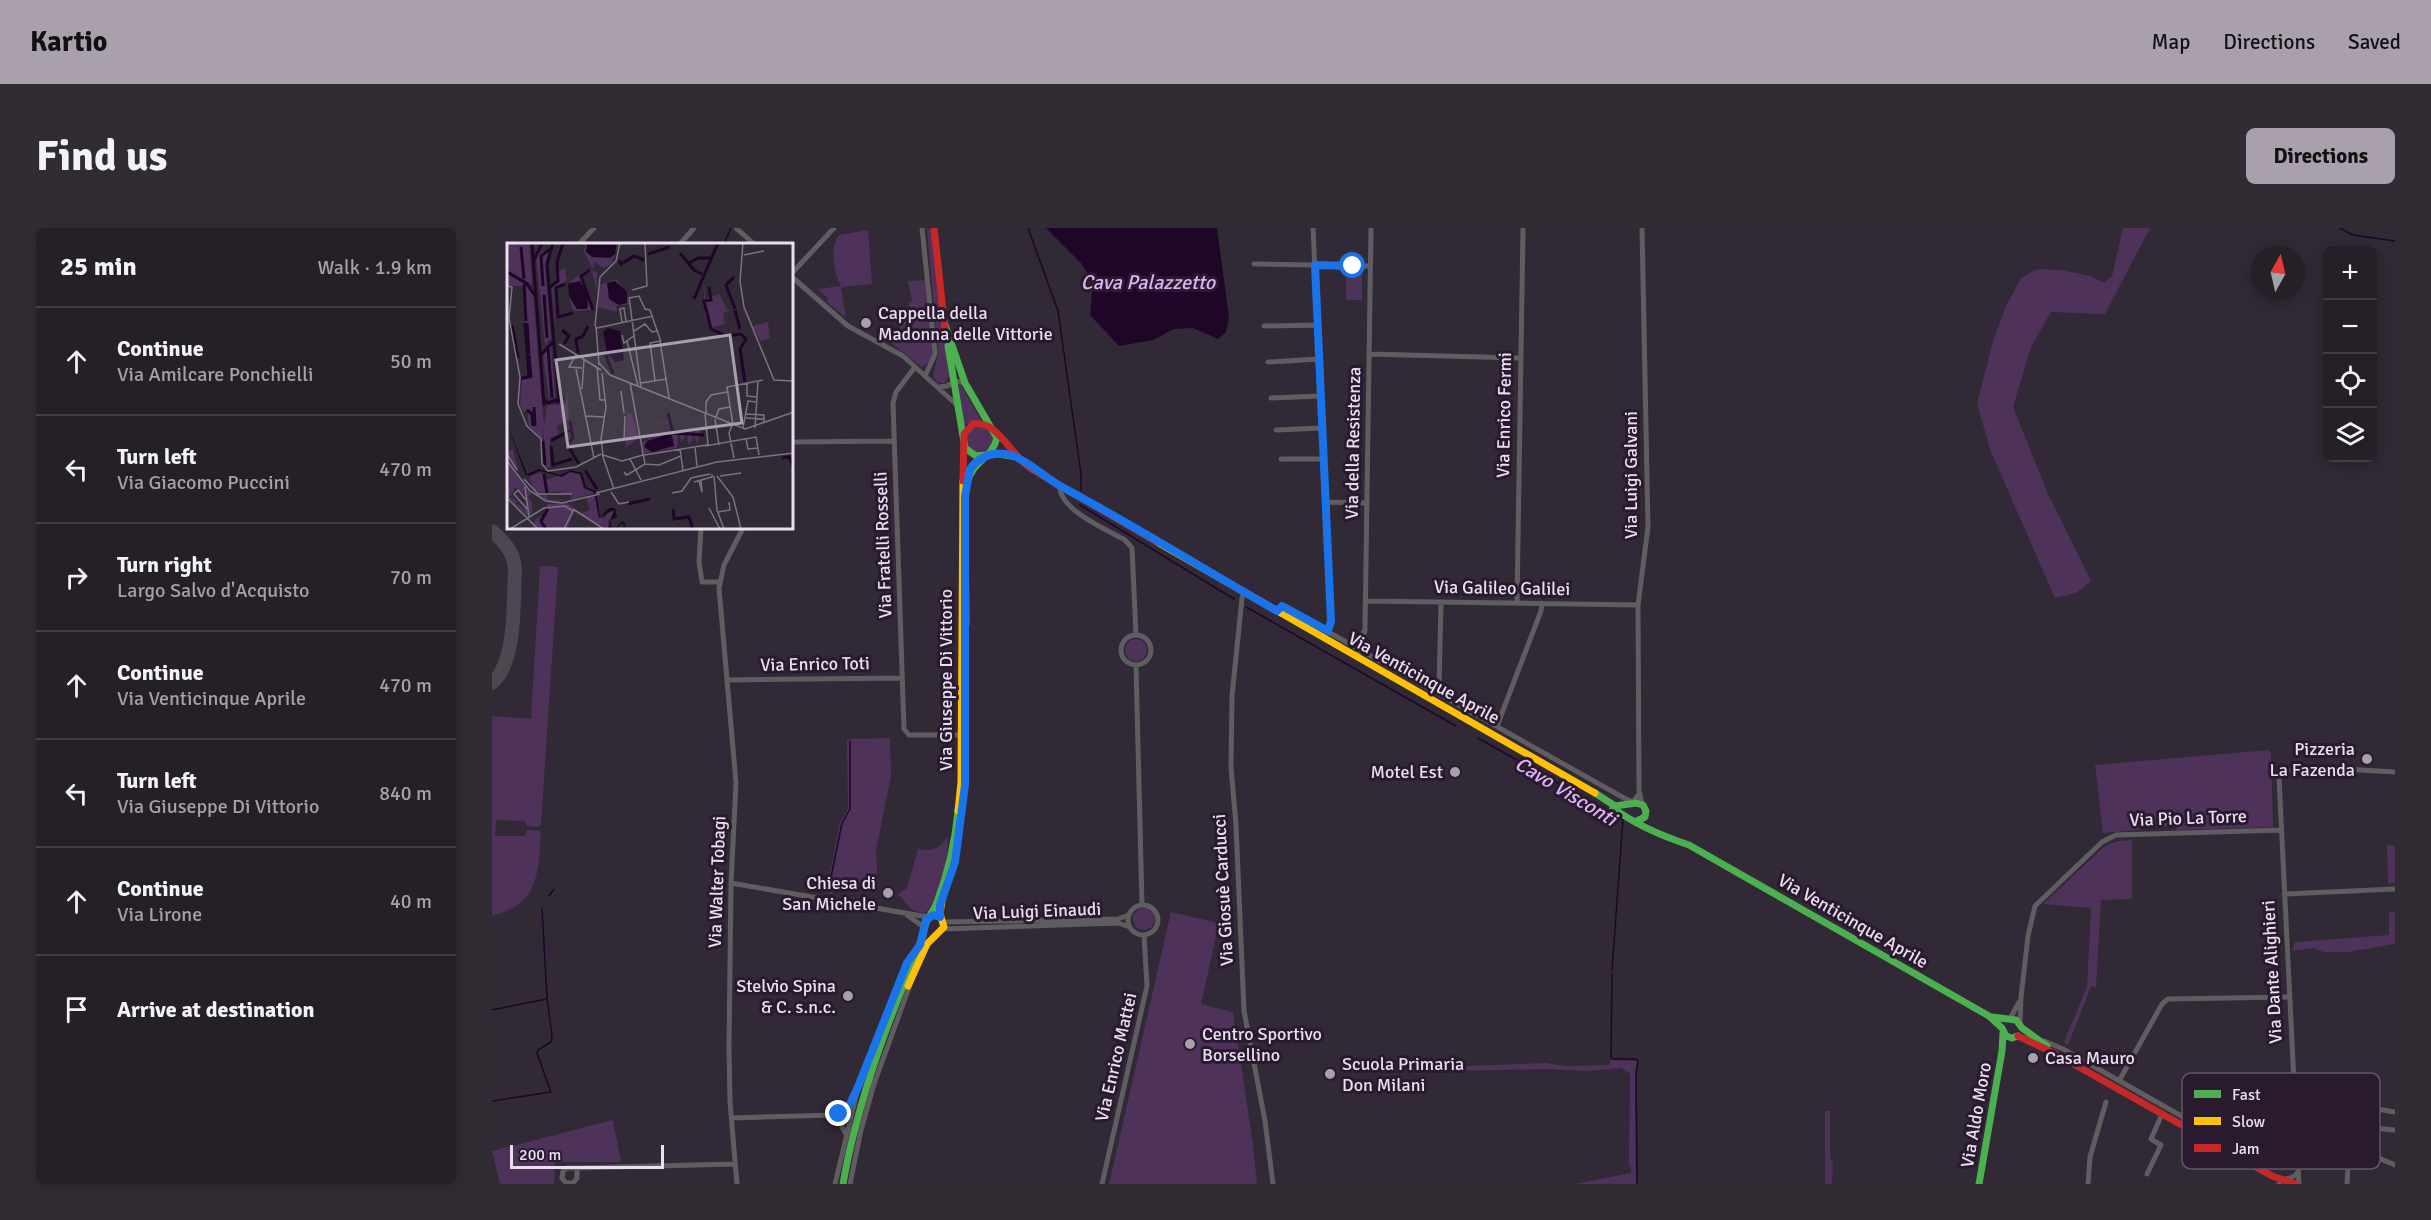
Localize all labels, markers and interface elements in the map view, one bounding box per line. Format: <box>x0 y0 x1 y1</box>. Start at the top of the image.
text: Kartio <box>30 25 107 59</box>
text: Map <box>2152 29 2190 55</box>
text: Directions <box>2223 29 2315 55</box>
text: Saved <box>2348 29 2401 55</box>
button: Directions <box>2246 128 2395 184</box>
text: Find us <box>36 131 167 182</box>
inset map <box>507 243 794 530</box>
north arrow <box>2251 246 2305 300</box>
map controls <box>2323 246 2377 462</box>
button: + <box>2323 246 2377 300</box>
text: 25 min <box>60 251 137 283</box>
route start <box>1339 252 1365 278</box>
text: Walk · 1.9 km <box>318 255 432 280</box>
water label: Cava Palazzetto <box>1081 270 1217 295</box>
button: − <box>2323 300 2377 354</box>
place label: Cappella della Madonna delle Vittorie <box>878 302 1053 345</box>
marker: Cappella della Madonna delle Vittorie <box>859 316 873 330</box>
text: Continue <box>117 335 204 362</box>
icon: ahead <box>60 345 93 378</box>
text: 50 m <box>390 349 432 374</box>
street label: Via Enrico Fermi <box>1492 352 1516 478</box>
button: locate <box>2323 354 2377 408</box>
text: Via Amilcare Ponchielli <box>117 362 313 387</box>
street label: Via della Resistenza <box>1341 366 1365 520</box>
button: layers <box>2323 408 2377 462</box>
street label: Via Luigi Galvani <box>1620 411 1642 539</box>
text: Turn left <box>117 443 197 470</box>
icon: left <box>60 453 93 486</box>
text: 470 m <box>379 457 432 482</box>
text: Via Giacomo Puccini <box>117 470 290 495</box>
street label: Via Fratelli Rosselli <box>869 471 897 619</box>
text: Turn right <box>117 551 212 578</box>
icon: right <box>60 561 93 594</box>
text: 70 m <box>390 565 432 590</box>
street label: Via Galileo Galilei <box>1434 576 1570 600</box>
text: Largo Salvo d'Acquisto <box>117 578 310 603</box>
street label: Via Giuseppe Di Vittorio <box>935 589 957 771</box>
street label: Via Venticinque Aprile <box>1344 627 1504 729</box>
street label: Via Enrico Toti <box>760 652 870 676</box>
text: Continue <box>117 659 204 686</box>
icon: ahead <box>60 669 93 702</box>
text: 470 m <box>379 673 432 698</box>
text: Via Venticinque Aprile <box>117 686 306 711</box>
place label: Pizzeria La Fazenda <box>2270 738 2355 781</box>
water label: Cavo Visconti <box>1510 751 1623 832</box>
marker: Pizzeria La Fazenda <box>2360 752 2374 766</box>
place label: Motel Est <box>1371 761 1443 783</box>
marker: Motel Est <box>1448 765 1462 779</box>
text: Turn left <box>117 767 197 794</box>
icon: left <box>60 777 93 810</box>
text: 840 m <box>379 781 432 806</box>
text: Via Giuseppe Di Vittorio <box>117 794 319 819</box>
street label: Via Pio La Torre <box>2129 805 2247 831</box>
street label: Via Giosuè Carducci <box>1208 813 1238 967</box>
street label: Via Walter Tobagi <box>704 815 730 949</box>
street label: Via Venticinque Aprile <box>1774 869 1932 973</box>
place label: Chiesa di San Michele <box>782 872 876 915</box>
text: Continue <box>117 875 204 902</box>
icon: ahead <box>60 885 93 918</box>
marker: Chiesa di San Michele <box>881 886 895 900</box>
text: 40 m <box>390 889 432 914</box>
street label: Via Luigi Einaudi <box>972 898 1102 924</box>
street label: Via Dante Alighieri <box>2257 900 2287 1044</box>
text: Via Lirone <box>117 902 202 927</box>
place label: Stelvio Spina & C. s.n.c. <box>736 975 836 1018</box>
marker: Stelvio Spina & C. s.n.c. <box>841 989 855 1003</box>
street label: Via Enrico Mattei <box>1090 990 1142 1124</box>
icon: arrive <box>60 993 93 1026</box>
text: Arrive at destination <box>117 996 314 1023</box>
place label: Centro Sportivo Borsellino <box>1202 1023 1322 1066</box>
marker: Centro Sportivo Borsellino <box>1183 1037 1197 1051</box>
place label: Casa Mauro <box>2045 1047 2135 1069</box>
marker: Casa Mauro <box>2026 1051 2040 1065</box>
place label: Scuola Primaria Don Milani <box>1342 1053 1464 1096</box>
street label: Via Aldo Moro <box>1956 1061 1996 1169</box>
marker: Scuola Primaria Don Milani <box>1323 1067 1337 1081</box>
legend <box>2182 1073 2380 1169</box>
text: Fast <box>2232 1085 2261 1105</box>
route end <box>825 1100 851 1126</box>
text: Slow <box>2232 1112 2266 1132</box>
text: Jam <box>2232 1139 2260 1159</box>
scale bar <box>510 1142 664 1170</box>
text: 200 m <box>519 1145 561 1165</box>

